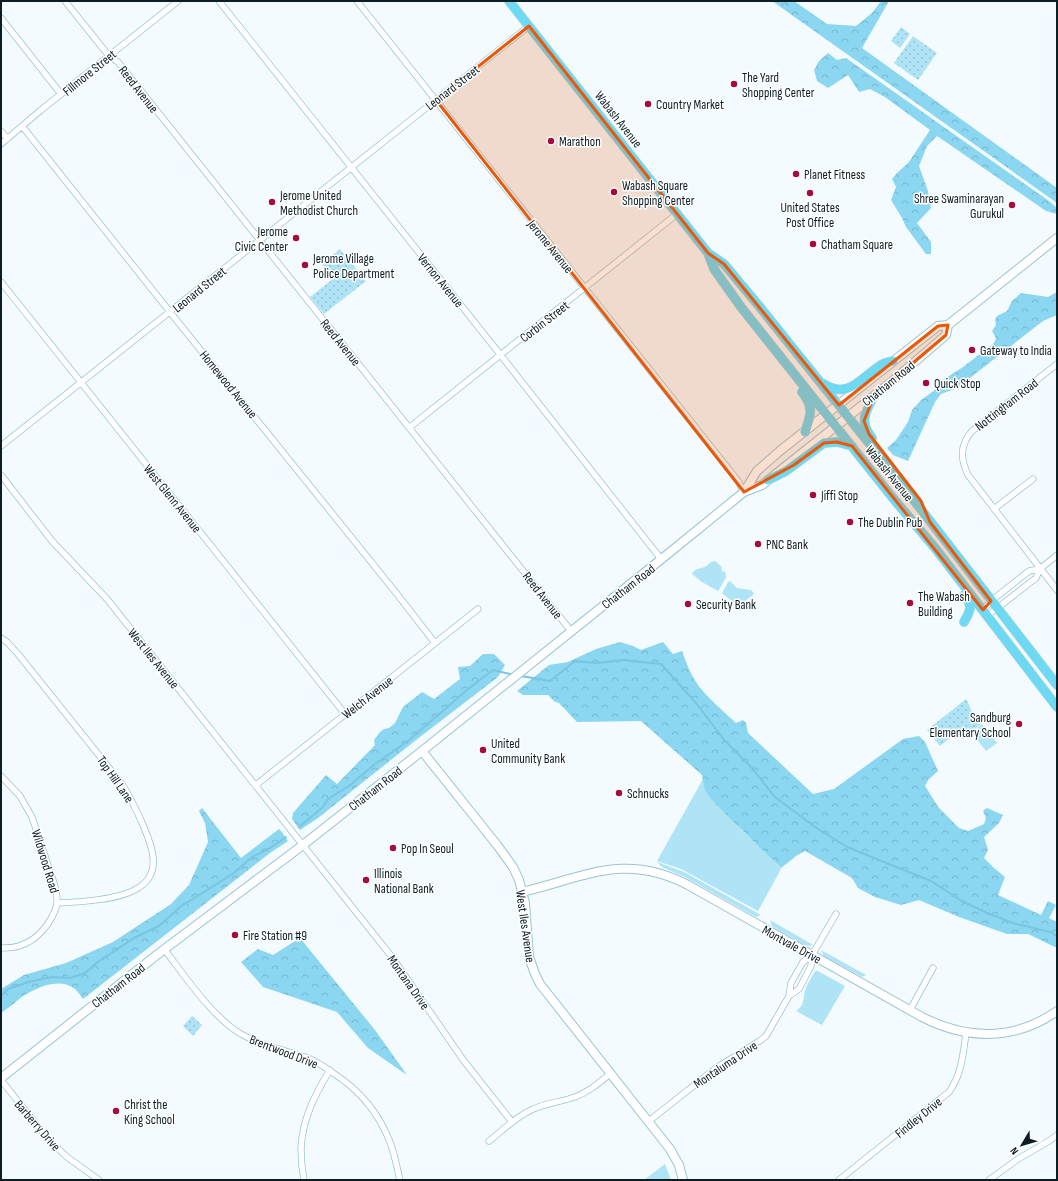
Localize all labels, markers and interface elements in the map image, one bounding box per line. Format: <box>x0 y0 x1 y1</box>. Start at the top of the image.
street label: Fillmore Street <box>60 46 120 99</box>
street label: Leonard Street <box>422 62 483 114</box>
street label: Reed Avenue <box>115 63 162 116</box>
place label: The Yard Shopping Center <box>742 70 815 101</box>
marker: The Yard Shopping Center <box>729 79 739 89</box>
street label: Wabash Avenue <box>591 88 645 151</box>
place label: Country Market <box>656 97 724 113</box>
marker: Country Market <box>643 99 653 109</box>
place label: Marathon <box>559 134 601 150</box>
marker: Marathon <box>546 136 556 146</box>
place label: Planet Fitness <box>804 167 866 183</box>
marker: Planet Fitness <box>791 169 801 179</box>
place label: Wabash Square Shopping Center <box>622 178 695 209</box>
marker: Wabash Square Shopping Center <box>609 187 619 197</box>
place label: Jerome United Methodist Church <box>279 188 358 219</box>
marker: United States Post Office <box>805 188 815 198</box>
place label: Shree Swaminarayan Gurukul <box>914 191 1004 222</box>
marker: Jerome United Methodist Church <box>267 197 277 207</box>
place label: United States Post Office <box>780 200 840 231</box>
marker: Shree Swaminarayan Gurukul <box>1007 200 1017 210</box>
street label: Jerome Avenue <box>523 216 577 277</box>
place label: Jerome Civic Center <box>235 224 288 255</box>
marker: Jerome Civic Center <box>291 233 301 243</box>
place label: Chatham Square <box>821 237 893 253</box>
marker: Chatham Square <box>808 239 818 249</box>
street label: Vernon Avenue <box>414 250 467 311</box>
place label: Jerome Village Police Department <box>312 251 395 282</box>
marker: Jerome Village Police Department <box>300 260 310 270</box>
street label: Leonard Street <box>170 263 230 316</box>
street label: Corbin Street <box>517 298 572 346</box>
street label: Reed Avenue <box>317 316 364 369</box>
place label: Gateway to India <box>980 343 1052 359</box>
marker: Gateway to India <box>967 345 977 355</box>
street label: Homewood Avenue <box>196 347 261 422</box>
street label: Chatham Road <box>859 358 918 410</box>
street label: Nottingham Road <box>972 375 1041 434</box>
place label: Quick Stop <box>934 376 981 392</box>
marker: Quick Stop <box>921 378 931 388</box>
street label: Wabash Avenue <box>862 442 917 505</box>
street label: West Glenn Avenue <box>140 461 205 536</box>
place label: Jiffi Stop <box>820 488 858 504</box>
marker: Jiffi Stop <box>808 490 818 500</box>
place label: The Dublin Pub <box>858 515 922 531</box>
marker: The Dublin Pub <box>845 517 855 527</box>
place label: PNC Bank <box>766 537 808 553</box>
marker: PNC Bank <box>753 539 763 549</box>
street label: Chatham Road <box>599 561 659 613</box>
street label: Reed Avenue <box>519 569 566 622</box>
place label: The Wabash Building <box>918 589 970 620</box>
place label: Security Bank <box>696 597 756 613</box>
marker: The Wabash Building <box>905 598 915 608</box>
marker: Security Bank <box>683 599 693 609</box>
street label: West Iles Avenue <box>124 625 182 692</box>
street label: Welch Avenue <box>339 673 396 723</box>
place label: Sandburg Elementary School <box>929 710 1011 741</box>
marker: Sandburg Elementary School <box>1014 719 1024 729</box>
place label: United Community Bank <box>491 736 565 767</box>
marker: United Community Bank <box>478 745 488 755</box>
street label: Top Hill Lane <box>93 753 137 806</box>
street label: Chatham Road <box>346 763 406 815</box>
place label: Schnucks <box>627 786 669 802</box>
marker: Schnucks <box>614 788 624 798</box>
street label: Wildwood Road <box>28 827 62 895</box>
place label: Pop In Seoul <box>401 841 454 857</box>
marker: Pop In Seoul <box>388 843 398 853</box>
place label: Illinois National Bank <box>374 866 434 897</box>
marker: Illinois National Bank <box>361 875 371 885</box>
street label: West Iles Avenue <box>512 889 538 963</box>
street label: Montvale Drive <box>759 922 824 968</box>
place label: Fire Station #9 <box>243 928 307 944</box>
marker: Fire Station #9 <box>230 930 240 940</box>
street label: Montana Drive <box>384 952 433 1013</box>
street label: Chatham Road <box>89 960 149 1012</box>
street label: Brentwood Drive <box>247 1031 320 1072</box>
street label: Montaluma Drive <box>691 1038 761 1092</box>
street label: Findley Drive <box>892 1094 945 1142</box>
street label: Barberry Drive <box>11 1097 64 1155</box>
place label: Christ the King School <box>124 1097 175 1128</box>
marker: Christ the King School <box>111 1106 121 1116</box>
north arrow <box>1002 1125 1042 1165</box>
text: N <box>1008 1144 1021 1157</box>

